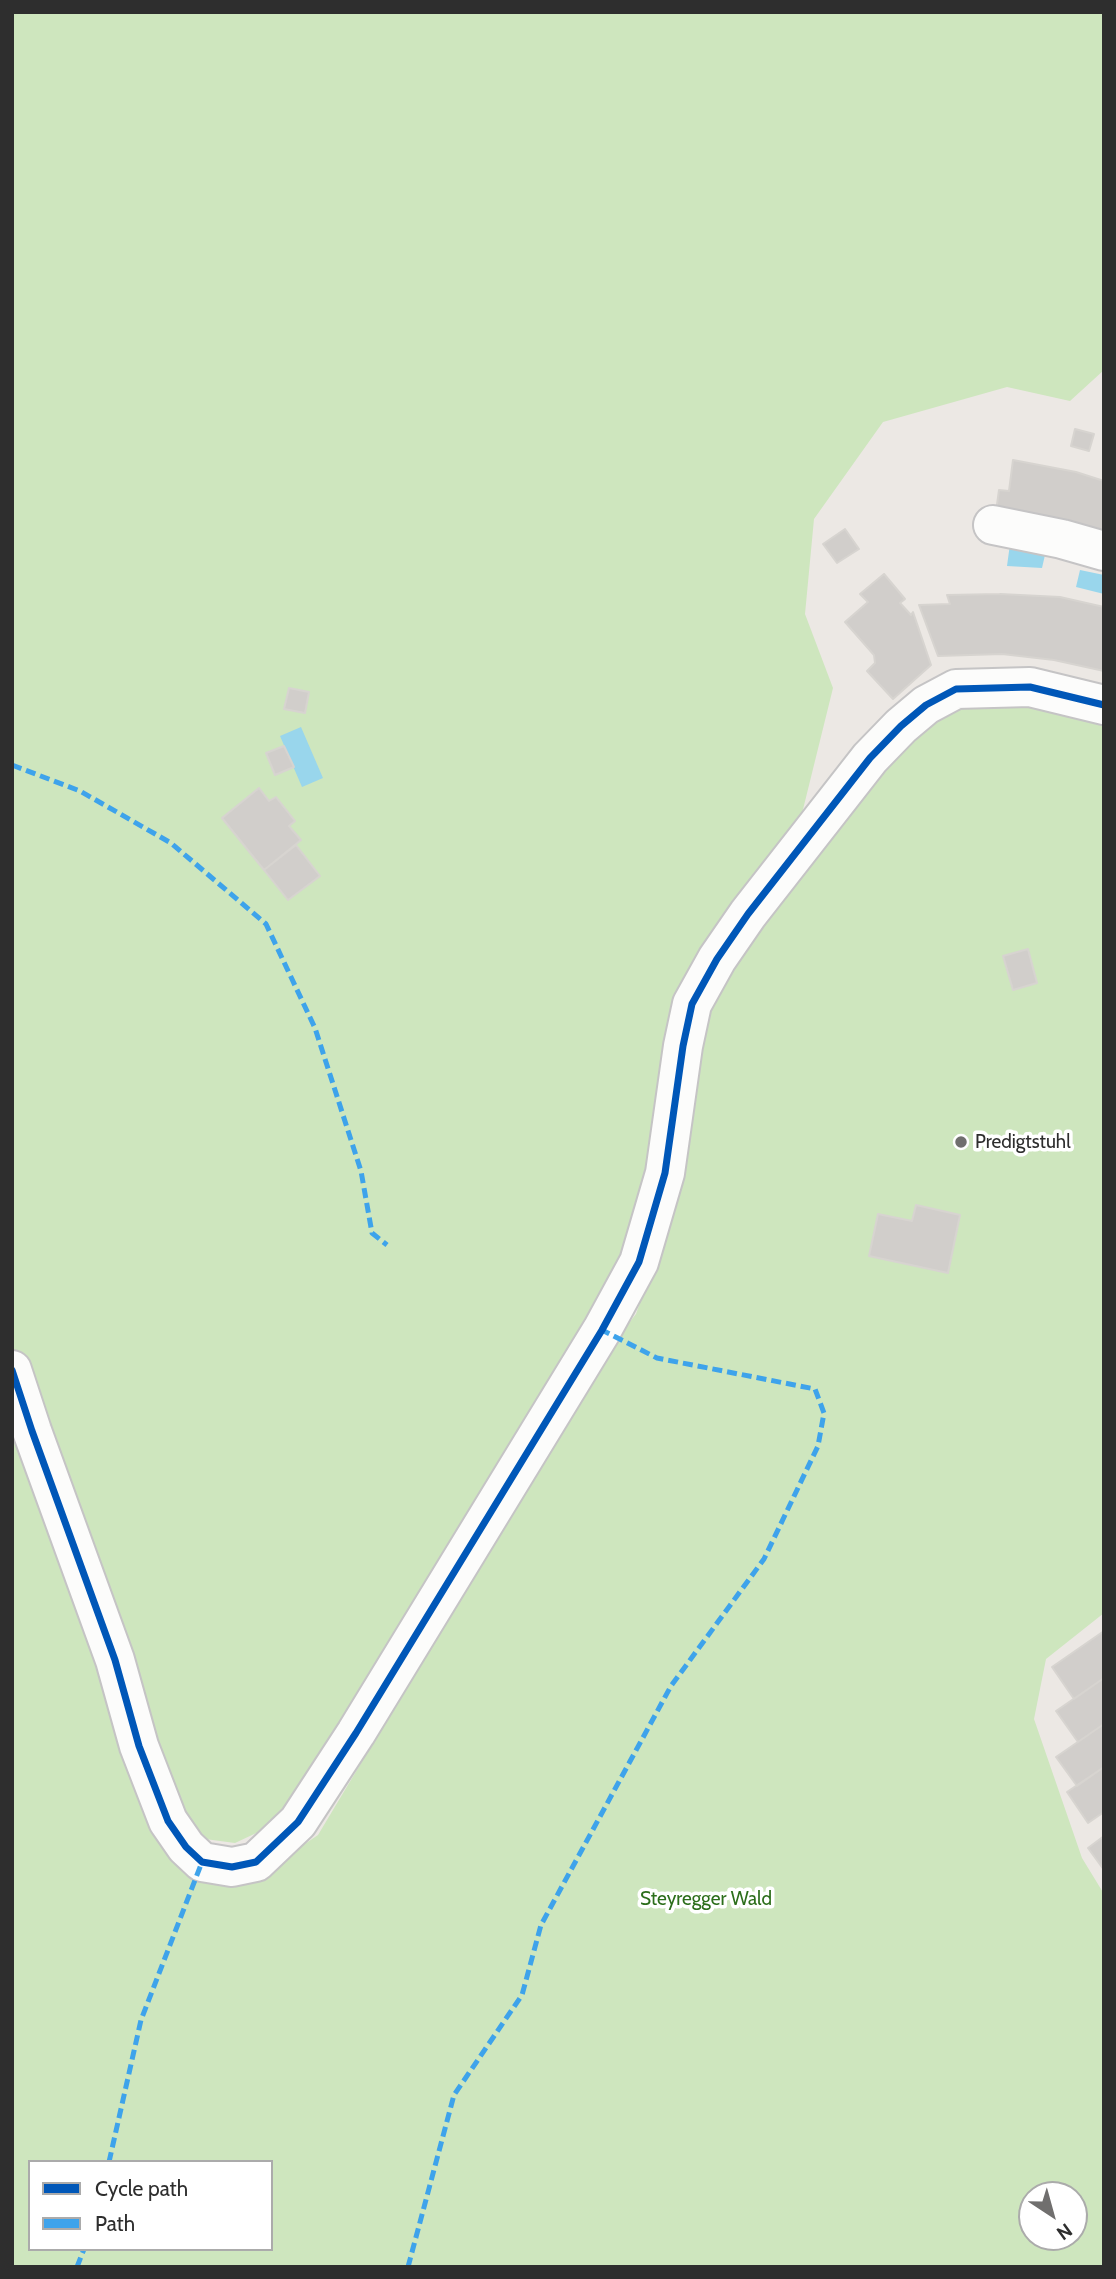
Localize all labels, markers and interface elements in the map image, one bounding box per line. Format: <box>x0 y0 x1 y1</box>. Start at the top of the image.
place label: Predigtstuhl <box>975 1131 1071 1153</box>
marker: Predigtstuhl <box>953 1134 969 1150</box>
park label: Steyregger Wald <box>640 1888 772 1910</box>
legend <box>28 2160 273 2251</box>
text: Cycle path <box>95 2176 188 2201</box>
north arrow <box>1018 2181 1088 2251</box>
text: Path <box>95 2211 135 2236</box>
text: N <box>1052 2219 1077 2245</box>

